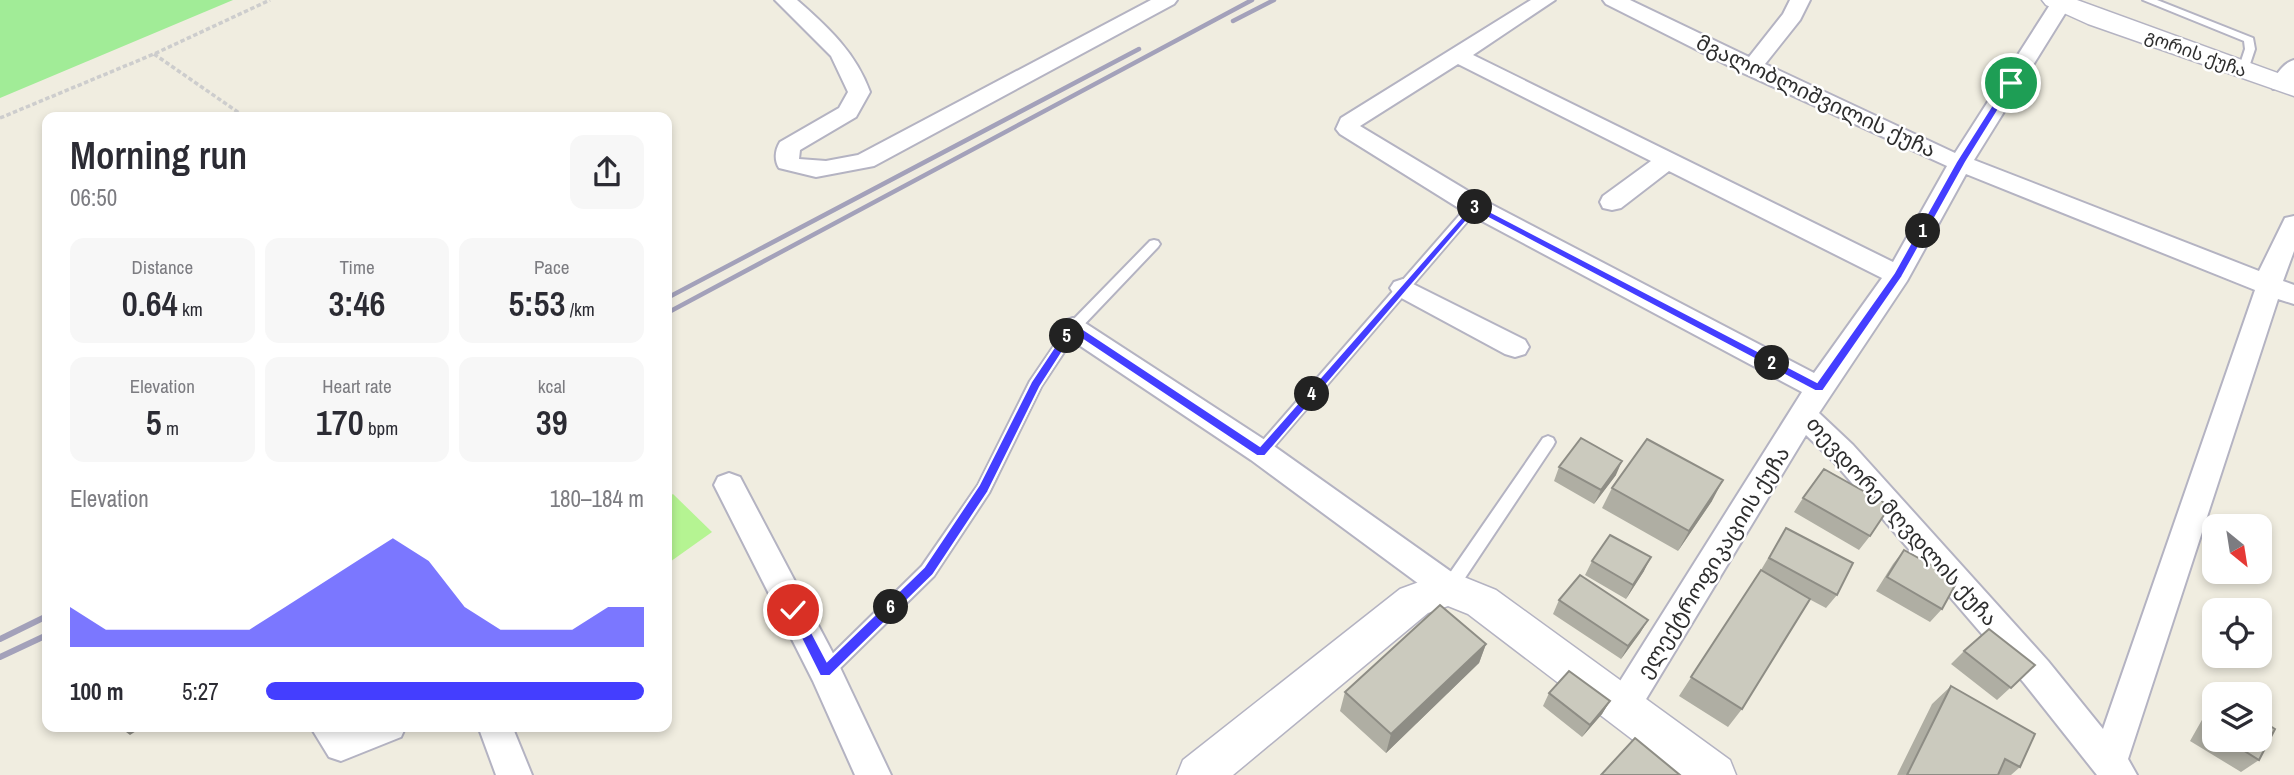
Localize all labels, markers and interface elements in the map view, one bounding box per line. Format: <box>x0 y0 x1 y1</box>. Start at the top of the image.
street label: გორის ქუჩა <box>2142 23 2250 83</box>
street label: მგალობლიშვილის ქუჩა <box>1692 28 1940 164</box>
pin <box>1981 53 2041 113</box>
icon: arrive <box>1992 64 2030 102</box>
text: Morning run <box>70 130 247 181</box>
button: share <box>570 135 644 209</box>
text: 06:50 <box>70 182 117 213</box>
pin: 3 <box>1458 190 1492 224</box>
text: 3 <box>1470 193 1479 219</box>
pin: 1 <box>1906 214 1940 248</box>
text: 1 <box>1918 217 1927 243</box>
text: Distance <box>132 254 193 280</box>
text: Time <box>339 254 375 280</box>
text: Pace <box>534 254 569 280</box>
text: 0.64 <box>122 280 178 327</box>
text: 3:46 <box>329 280 385 327</box>
text: 5:53 <box>508 280 565 327</box>
text: km <box>178 296 203 322</box>
text: /km <box>565 296 595 322</box>
pin: 5 <box>1050 318 1084 354</box>
text: 5 <box>1062 322 1071 348</box>
pin: 2 <box>1754 346 1790 380</box>
text: 2 <box>1767 349 1776 375</box>
text: Elevation <box>130 373 195 399</box>
text: Heart rate <box>322 373 392 399</box>
text: kcal <box>538 373 566 399</box>
pin: 4 <box>1294 376 1330 412</box>
text: 4 <box>1307 380 1316 406</box>
text: 5 <box>146 399 162 446</box>
text: 170 <box>316 399 364 446</box>
text: 39 <box>536 399 568 446</box>
street label: თევდორე მღვდლის ქუჩა <box>1800 410 2004 632</box>
text: m <box>162 415 179 441</box>
text: bpm <box>364 415 398 441</box>
street label: ელექტროფიკაციის ქუჩა <box>1630 441 1796 683</box>
text: Elevation <box>70 483 149 514</box>
text: 180–184 m <box>550 483 644 514</box>
north arrow <box>2202 514 2272 584</box>
map controls <box>2202 514 2272 752</box>
pin <box>763 580 823 640</box>
pin: 6 <box>874 590 908 624</box>
icon: check <box>774 591 812 629</box>
text: 6 <box>886 593 895 619</box>
button: locate <box>2202 598 2272 668</box>
text: 100 m <box>70 676 123 707</box>
text: 5:27 <box>182 676 219 707</box>
button: layers <box>2202 682 2272 752</box>

